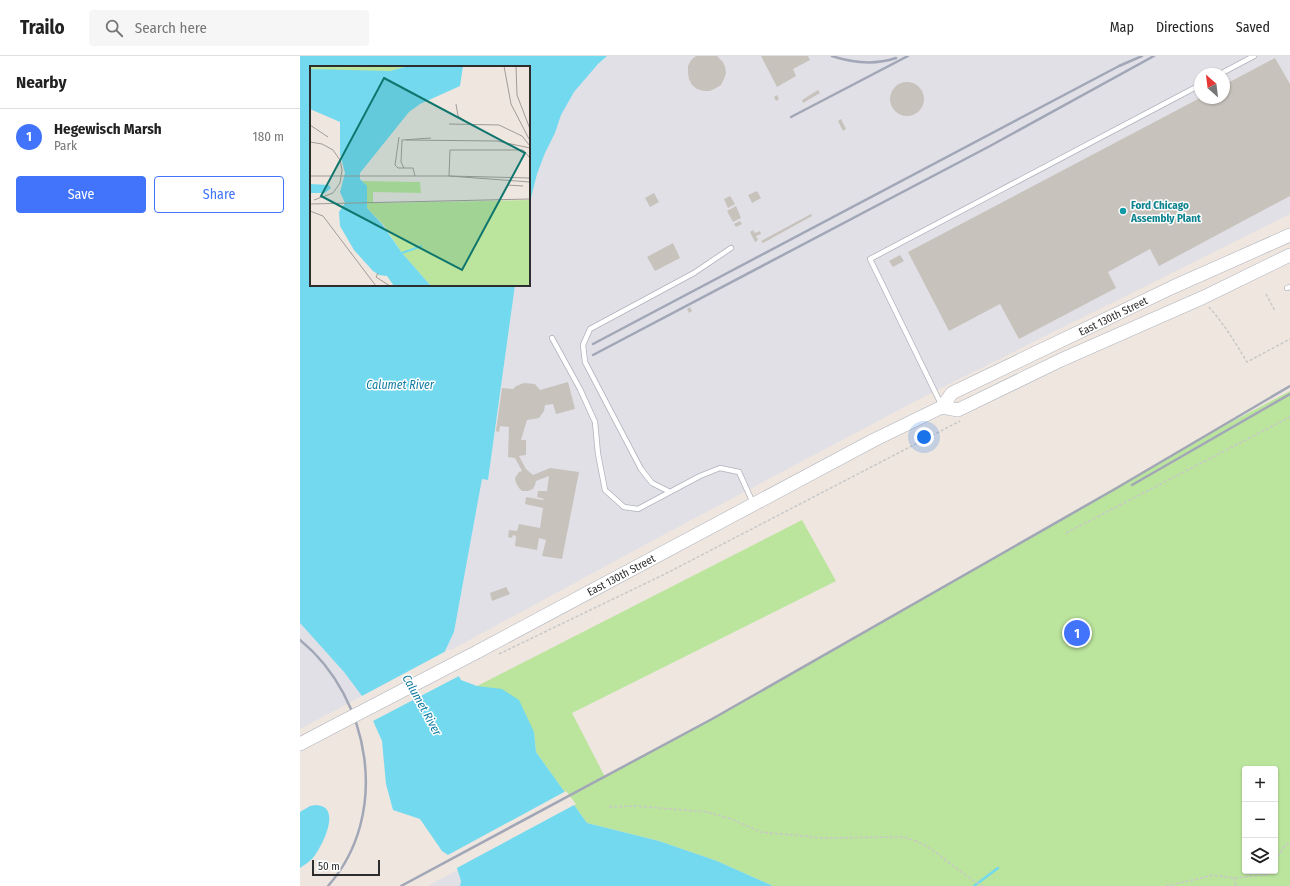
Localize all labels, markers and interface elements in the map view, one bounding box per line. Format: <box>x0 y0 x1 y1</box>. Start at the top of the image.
search box <box>89 10 369 46</box>
text: Trailo <box>20 16 65 39</box>
icon: search <box>103 17 125 39</box>
text: Search here <box>135 19 207 37</box>
text: Map <box>1110 19 1134 36</box>
text: Directions <box>1156 19 1214 36</box>
text: Saved <box>1236 19 1270 36</box>
inset map <box>310 66 530 286</box>
north arrow <box>1194 68 1230 104</box>
text: Nearby <box>16 72 67 93</box>
text: Hegewisch Marsh <box>54 120 162 138</box>
text: 1 <box>26 129 32 144</box>
text: 180 m <box>253 129 284 144</box>
text: Park <box>54 138 77 153</box>
button: Save <box>16 176 146 213</box>
button: Share <box>154 176 284 213</box>
place label: Ford Chicago Assembly Plant <box>1130 199 1201 225</box>
marker: Ford Chicago Assembly Plant <box>1118 206 1128 216</box>
street label: East 130th Street <box>1077 294 1150 339</box>
water label: Calumet River <box>366 378 435 392</box>
your location <box>914 427 934 447</box>
street label: East 130th Street <box>585 552 658 599</box>
pin: 1 <box>1064 618 1090 648</box>
water label: Calumet River <box>399 672 445 739</box>
map controls <box>1242 766 1278 874</box>
button: + <box>1242 766 1278 802</box>
button: − <box>1242 802 1278 838</box>
button: layers <box>1242 838 1278 874</box>
scale bar <box>312 858 380 877</box>
text: 50 m <box>318 860 340 873</box>

